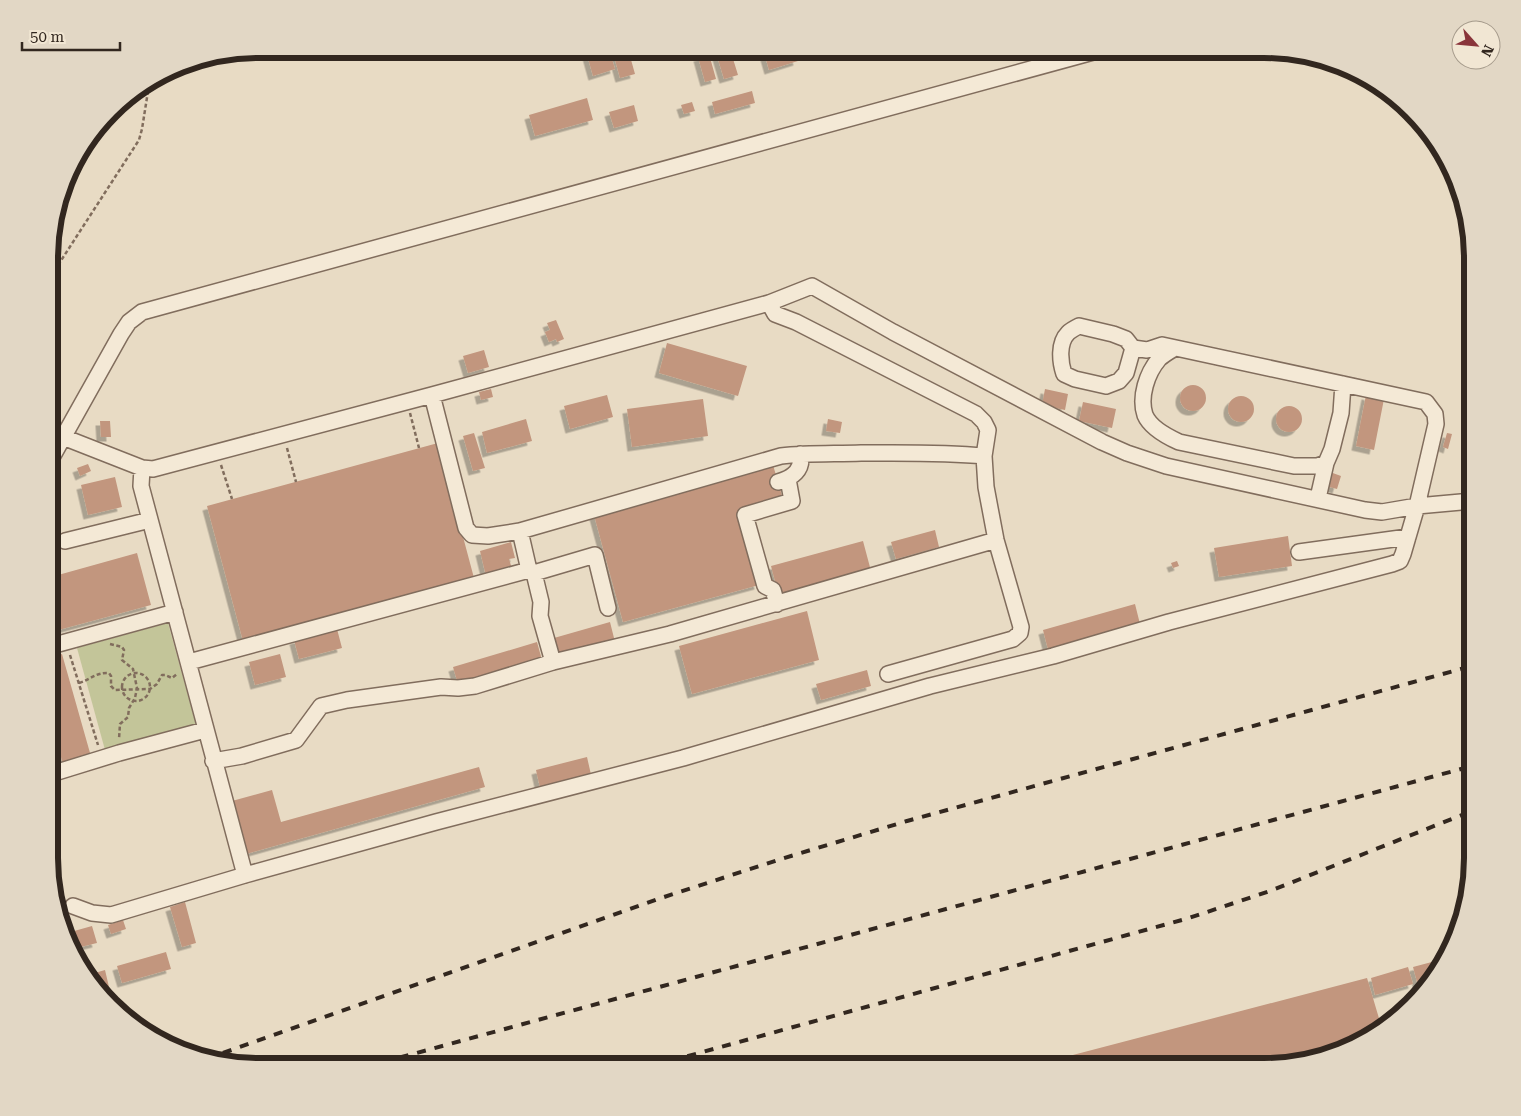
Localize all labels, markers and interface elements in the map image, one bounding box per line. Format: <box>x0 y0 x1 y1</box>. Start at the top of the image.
scale bar <box>22 20 120 52</box>
north arrow <box>1451 20 1501 70</box>
text: 50 m <box>30 28 65 46</box>
text: N <box>1478 42 1497 60</box>

